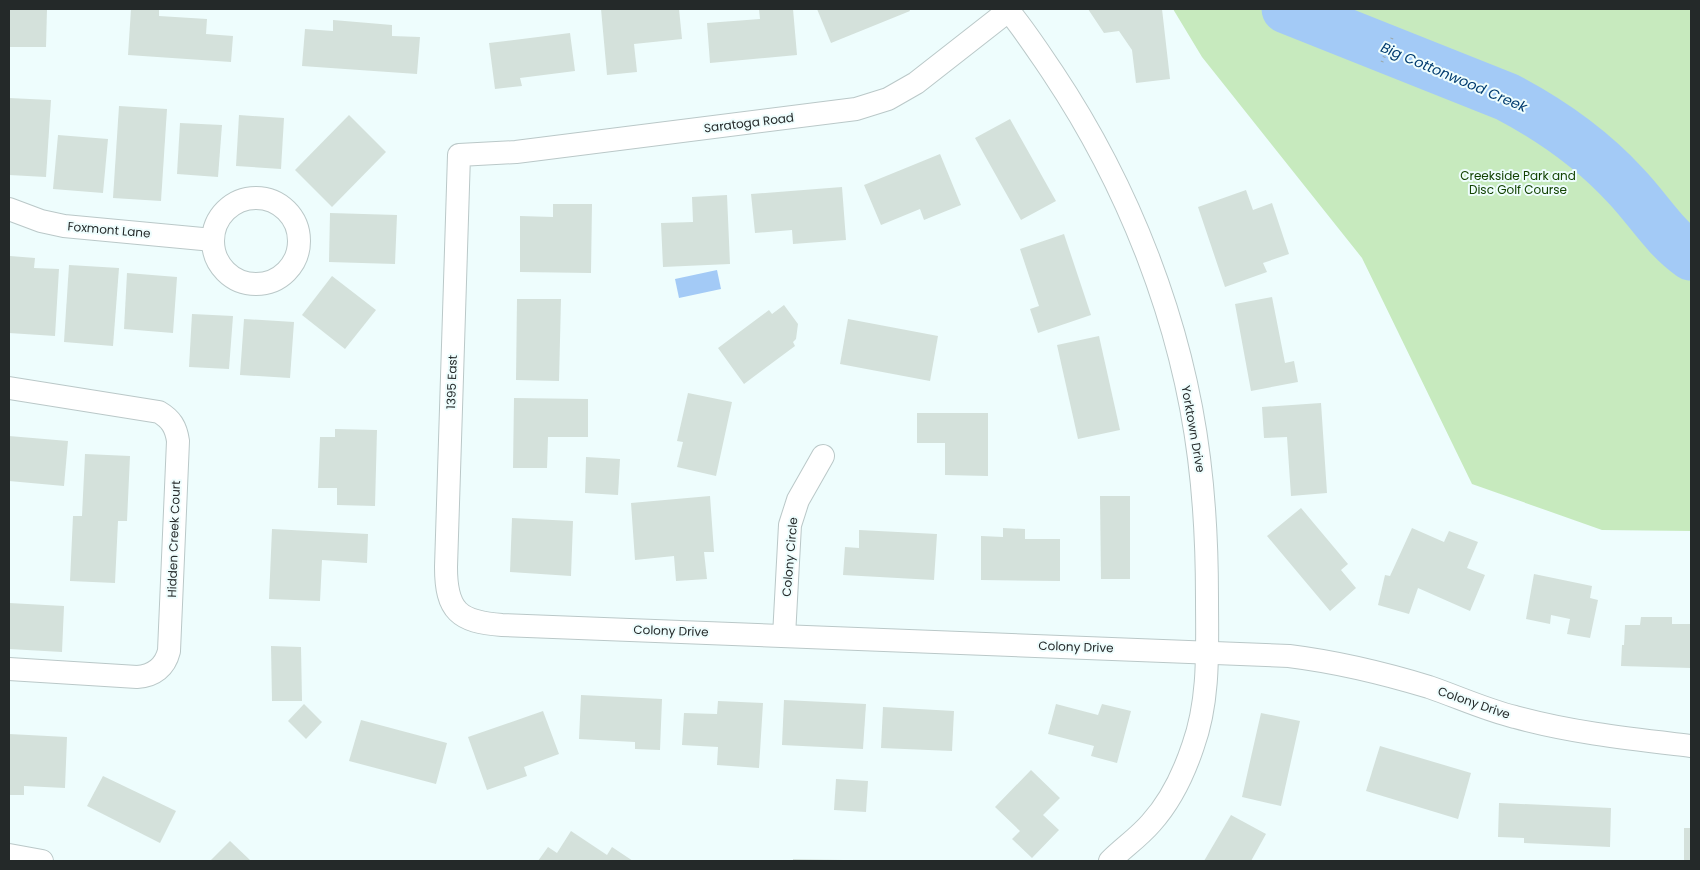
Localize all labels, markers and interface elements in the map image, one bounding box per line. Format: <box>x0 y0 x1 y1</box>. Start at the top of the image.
water label: Big Cottonwood Creek <box>1378 37 1531 117</box>
street label: Saratoga Road <box>703 109 795 136</box>
park label: Creekside Park and Disc Golf Course <box>1460 167 1576 198</box>
street label: Foxmont Lane <box>67 217 151 242</box>
street label: 1395 East <box>442 355 461 409</box>
street label: Yorktown Drive <box>1177 384 1210 474</box>
street label: Hidden Creek Court <box>163 480 184 598</box>
street label: Colony Circle <box>778 517 801 597</box>
street label: Colony Drive <box>633 621 709 640</box>
street label: Colony Drive <box>1038 637 1114 656</box>
street label: Colony Drive <box>1436 682 1513 723</box>

